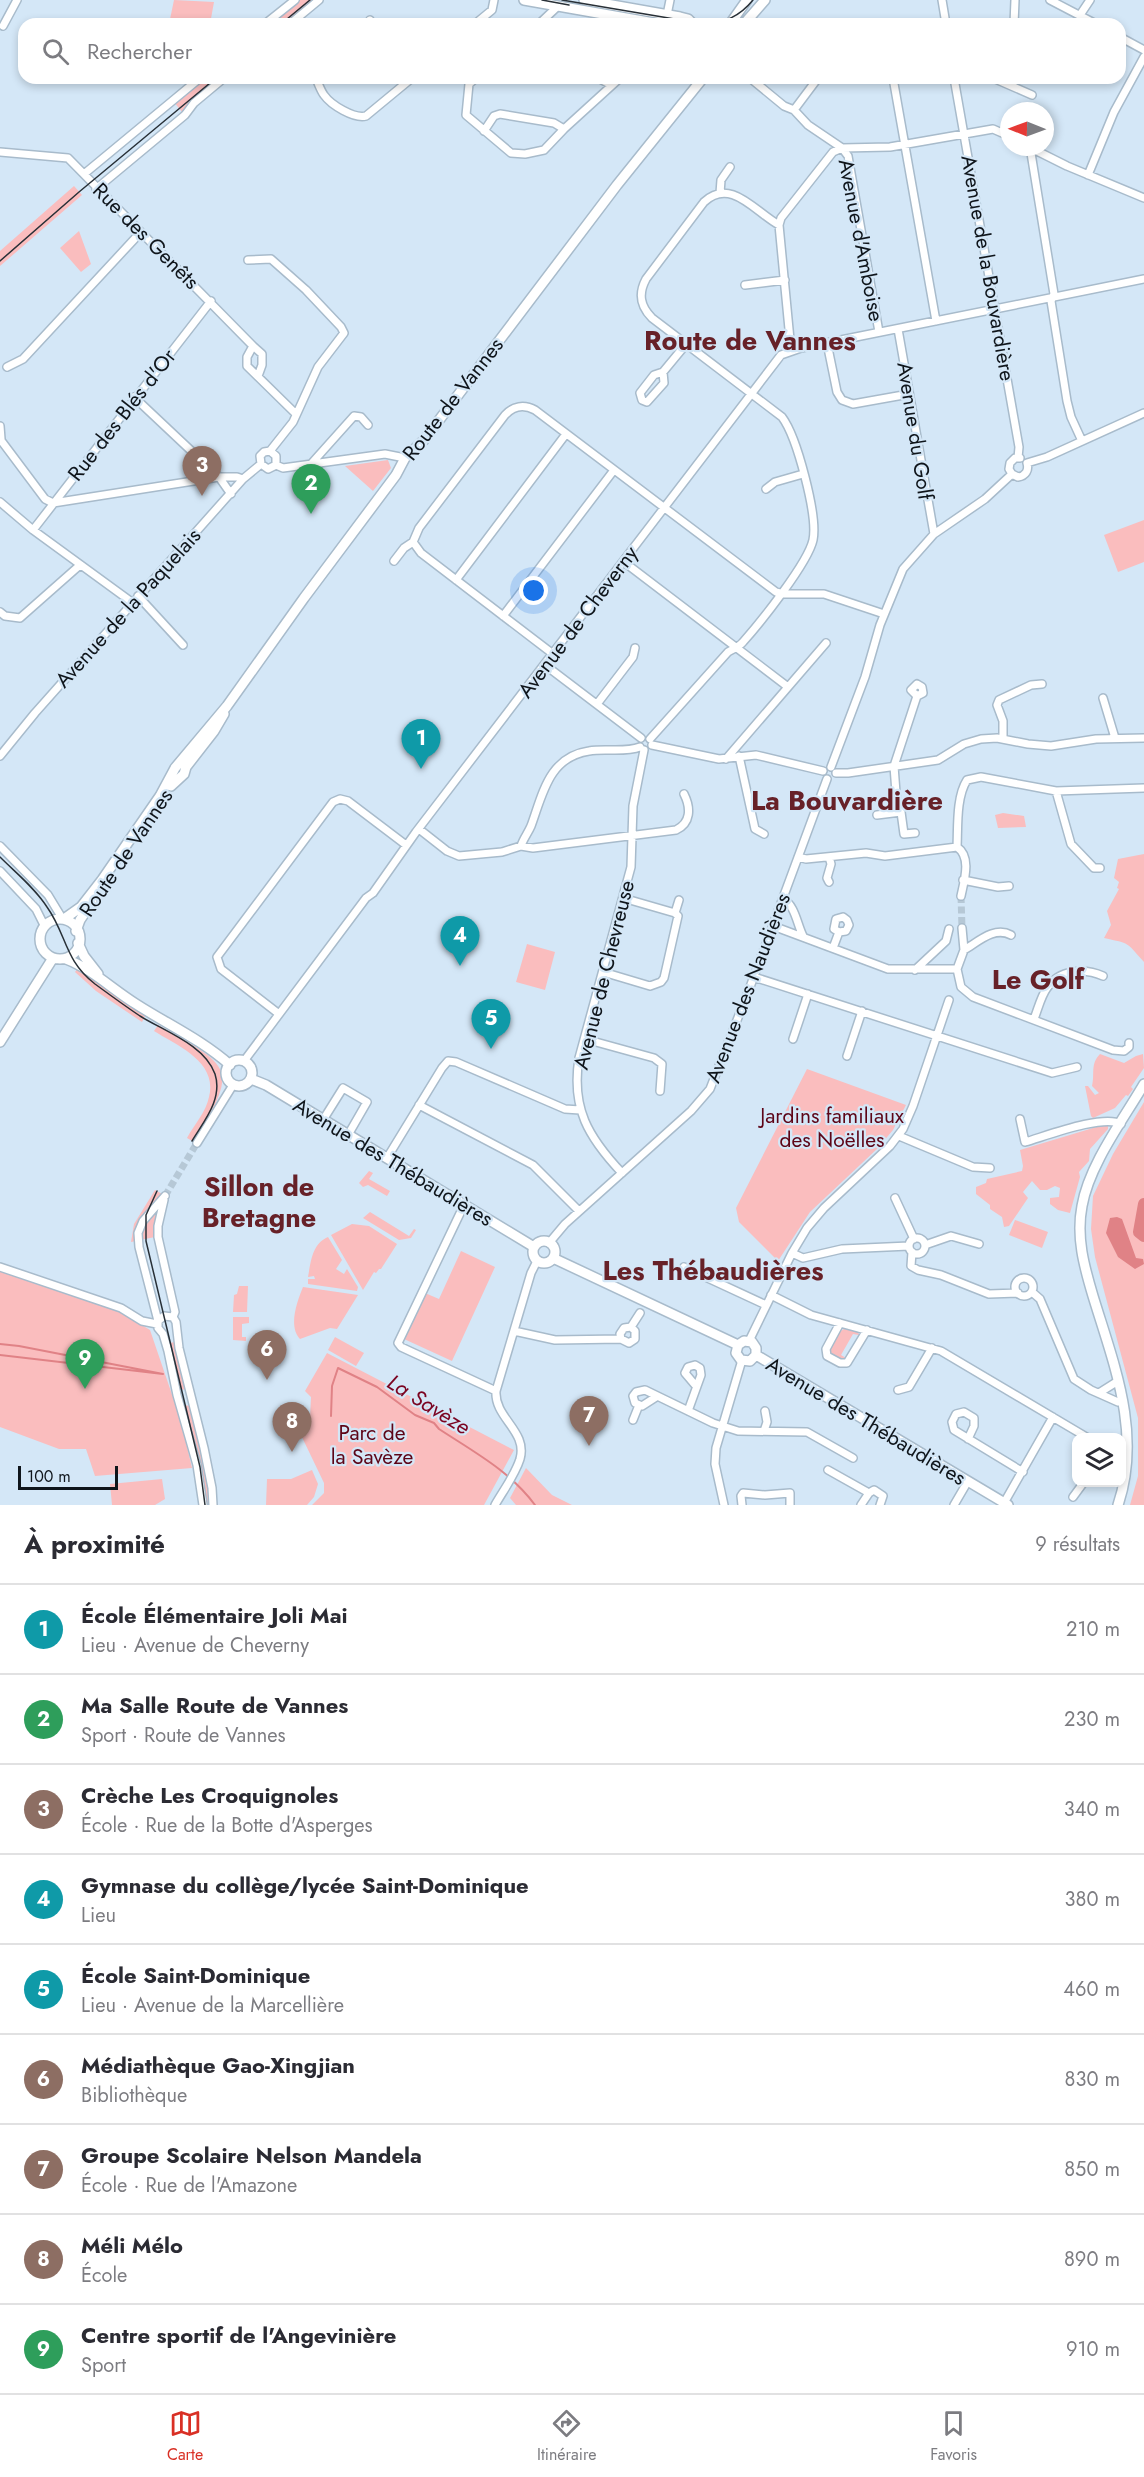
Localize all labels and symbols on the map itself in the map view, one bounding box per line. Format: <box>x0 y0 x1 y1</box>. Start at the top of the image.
north arrow <box>1000 102 1054 156</box>
street label: Avenue de la Bouvardière <box>953 153 1023 383</box>
street label: Avenue d'Amboise <box>831 156 891 324</box>
street label: Rue des Genêts <box>86 176 206 296</box>
district label: Route de Vannes <box>644 321 856 360</box>
street label: Route de Vannes <box>395 331 511 467</box>
street label: Rue des Blés d'Or <box>61 342 184 488</box>
street label: Avenue du Golf <box>889 360 941 503</box>
pin: 3 <box>182 446 222 496</box>
pin: 2 <box>292 464 330 514</box>
street label: Avenue de la Paquelais <box>48 522 208 694</box>
street label: Avenue de Cheverny <box>511 539 646 704</box>
your location <box>519 576 548 605</box>
pin: 1 <box>402 720 440 769</box>
district label: La Bouvardière <box>751 781 943 820</box>
street label: Route de Vannes <box>72 783 180 923</box>
street label: Avenue de Chevreuse <box>566 877 642 1073</box>
street label: Avenue des Naudières <box>698 889 798 1087</box>
pin: 4 <box>440 916 480 966</box>
district label: Le Golf <box>992 960 1086 999</box>
pin: 5 <box>472 1000 510 1049</box>
street label: Avenue des Thébaudières <box>287 1090 499 1234</box>
park label: Jardins familiaux des Noëlles <box>757 1101 904 1155</box>
district label: Sillon de Bretagne <box>202 1167 316 1237</box>
district label: Les Thébaudières <box>603 1251 823 1290</box>
pin: 6 <box>248 1330 286 1380</box>
pin: 9 <box>66 1340 104 1389</box>
street label: Avenue des Thébaudières <box>760 1349 972 1493</box>
water label: La Savèze <box>381 1366 477 1442</box>
pin: 7 <box>570 1396 608 1446</box>
pin: 8 <box>272 1402 312 1452</box>
park label: Parc de la Savèze <box>331 1418 413 1472</box>
scale bar <box>18 1463 118 1490</box>

